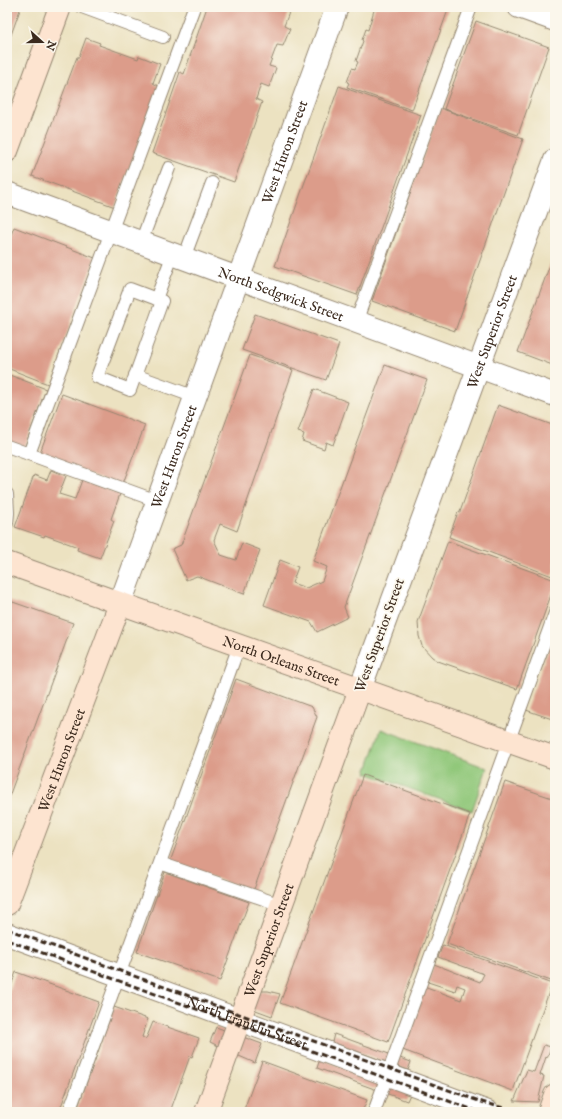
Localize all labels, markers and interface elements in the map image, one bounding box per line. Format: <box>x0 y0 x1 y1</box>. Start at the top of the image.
north arrow <box>22 22 62 62</box>
text: N <box>42 37 59 53</box>
street label: West Huron Street <box>258 98 312 207</box>
street label: North Sedgwick Street <box>215 264 346 326</box>
street label: West Superior Street <box>464 272 522 391</box>
street label: West Huron Street <box>147 402 202 511</box>
street label: West Superior Street <box>351 576 409 695</box>
street label: North Orleans Street <box>220 632 342 691</box>
street label: West Huron Street <box>35 706 90 814</box>
street label: West Superior Street <box>241 881 299 1000</box>
street label: North Franklin Street <box>184 993 310 1054</box>

